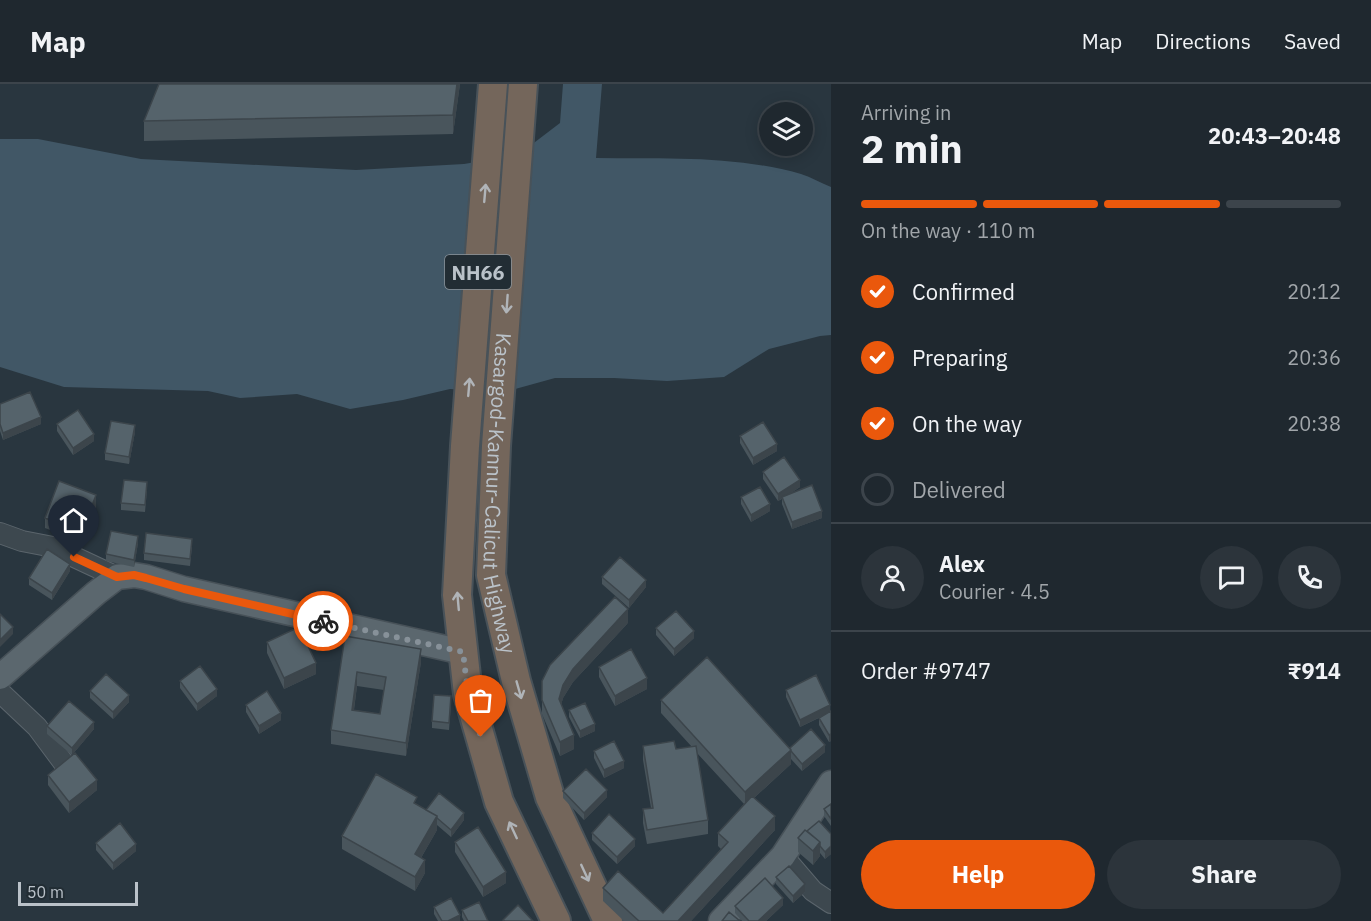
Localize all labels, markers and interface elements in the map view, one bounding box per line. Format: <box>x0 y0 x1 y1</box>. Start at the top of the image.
text: Map <box>30 23 86 60</box>
text: Map <box>1082 27 1122 55</box>
text: Directions <box>1155 27 1251 55</box>
text: Saved <box>1284 27 1341 55</box>
text: Arriving in <box>861 99 951 126</box>
map controls <box>759 102 813 156</box>
button: layers <box>759 102 813 156</box>
text: 20:43–20:48 <box>1208 121 1341 150</box>
text: 2 min <box>861 123 963 174</box>
one-way arrow <box>479 183 490 203</box>
text: On the way · 110 m <box>861 217 1035 244</box>
road number: NH66 <box>445 255 511 289</box>
icon: check <box>861 275 894 308</box>
text: Confirmed <box>912 277 1015 306</box>
text: 20:12 <box>1287 278 1341 305</box>
one-way arrow <box>501 293 512 313</box>
street label: Kasargod-Kannur-Calicut Highway <box>477 332 523 657</box>
icon: check <box>861 341 894 374</box>
text: Preparing <box>912 343 1007 372</box>
text: 20:36 <box>1287 344 1341 371</box>
one-way arrow <box>464 378 475 398</box>
icon: check <box>861 407 894 440</box>
text: On the way <box>912 409 1022 438</box>
text: 20:38 <box>1287 410 1341 437</box>
text: Delivered <box>912 475 1006 504</box>
pin <box>48 495 99 557</box>
icon: home <box>57 504 90 537</box>
button: person <box>861 546 924 609</box>
button: chat <box>1200 546 1263 609</box>
button: phone <box>1278 546 1341 609</box>
text: Alex <box>939 549 985 578</box>
text: Courier · 4.5 <box>939 578 1050 605</box>
courier <box>293 591 353 651</box>
one-way arrow <box>452 592 463 612</box>
icon: bike <box>307 605 340 638</box>
text: Order #9747 <box>861 656 991 685</box>
text: ₹914 <box>1288 656 1341 685</box>
pin <box>455 675 506 737</box>
one-way arrow <box>514 680 525 699</box>
icon: bag <box>464 684 497 717</box>
one-way arrow <box>506 822 518 840</box>
button: Help <box>861 840 1095 909</box>
button: Share <box>1107 840 1341 909</box>
one-way arrow <box>580 863 592 881</box>
scale bar <box>18 879 138 906</box>
text: 50 m <box>27 882 64 902</box>

